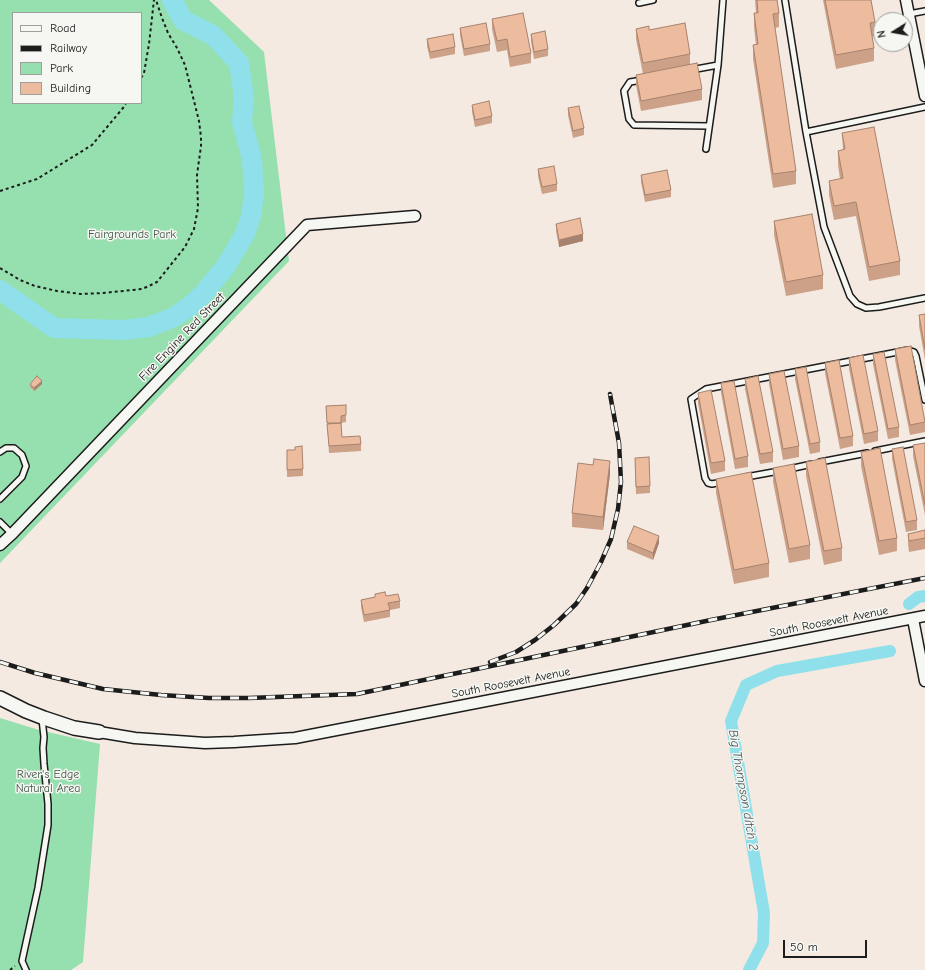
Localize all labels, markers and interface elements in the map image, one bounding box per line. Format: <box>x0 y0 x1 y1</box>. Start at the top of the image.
legend <box>12 12 142 104</box>
north arrow <box>873 12 913 52</box>
text: Road <box>50 21 76 35</box>
text: N <box>875 29 889 39</box>
text: Railway <box>50 41 87 55</box>
text: Park <box>50 61 73 75</box>
text: Building <box>50 81 91 95</box>
park label: Fairgrounds Park <box>88 228 176 242</box>
street label: Fire Engine Red Street <box>136 290 228 384</box>
street label: South Roosevelt Avenue <box>768 603 890 641</box>
street label: South Roosevelt Avenue <box>450 664 572 702</box>
water label: Big Thompson ditch 2 <box>725 728 761 852</box>
park label: River's Edge Natural Area <box>16 768 80 796</box>
scale bar <box>785 932 869 958</box>
text: 50 m <box>790 940 818 954</box>

